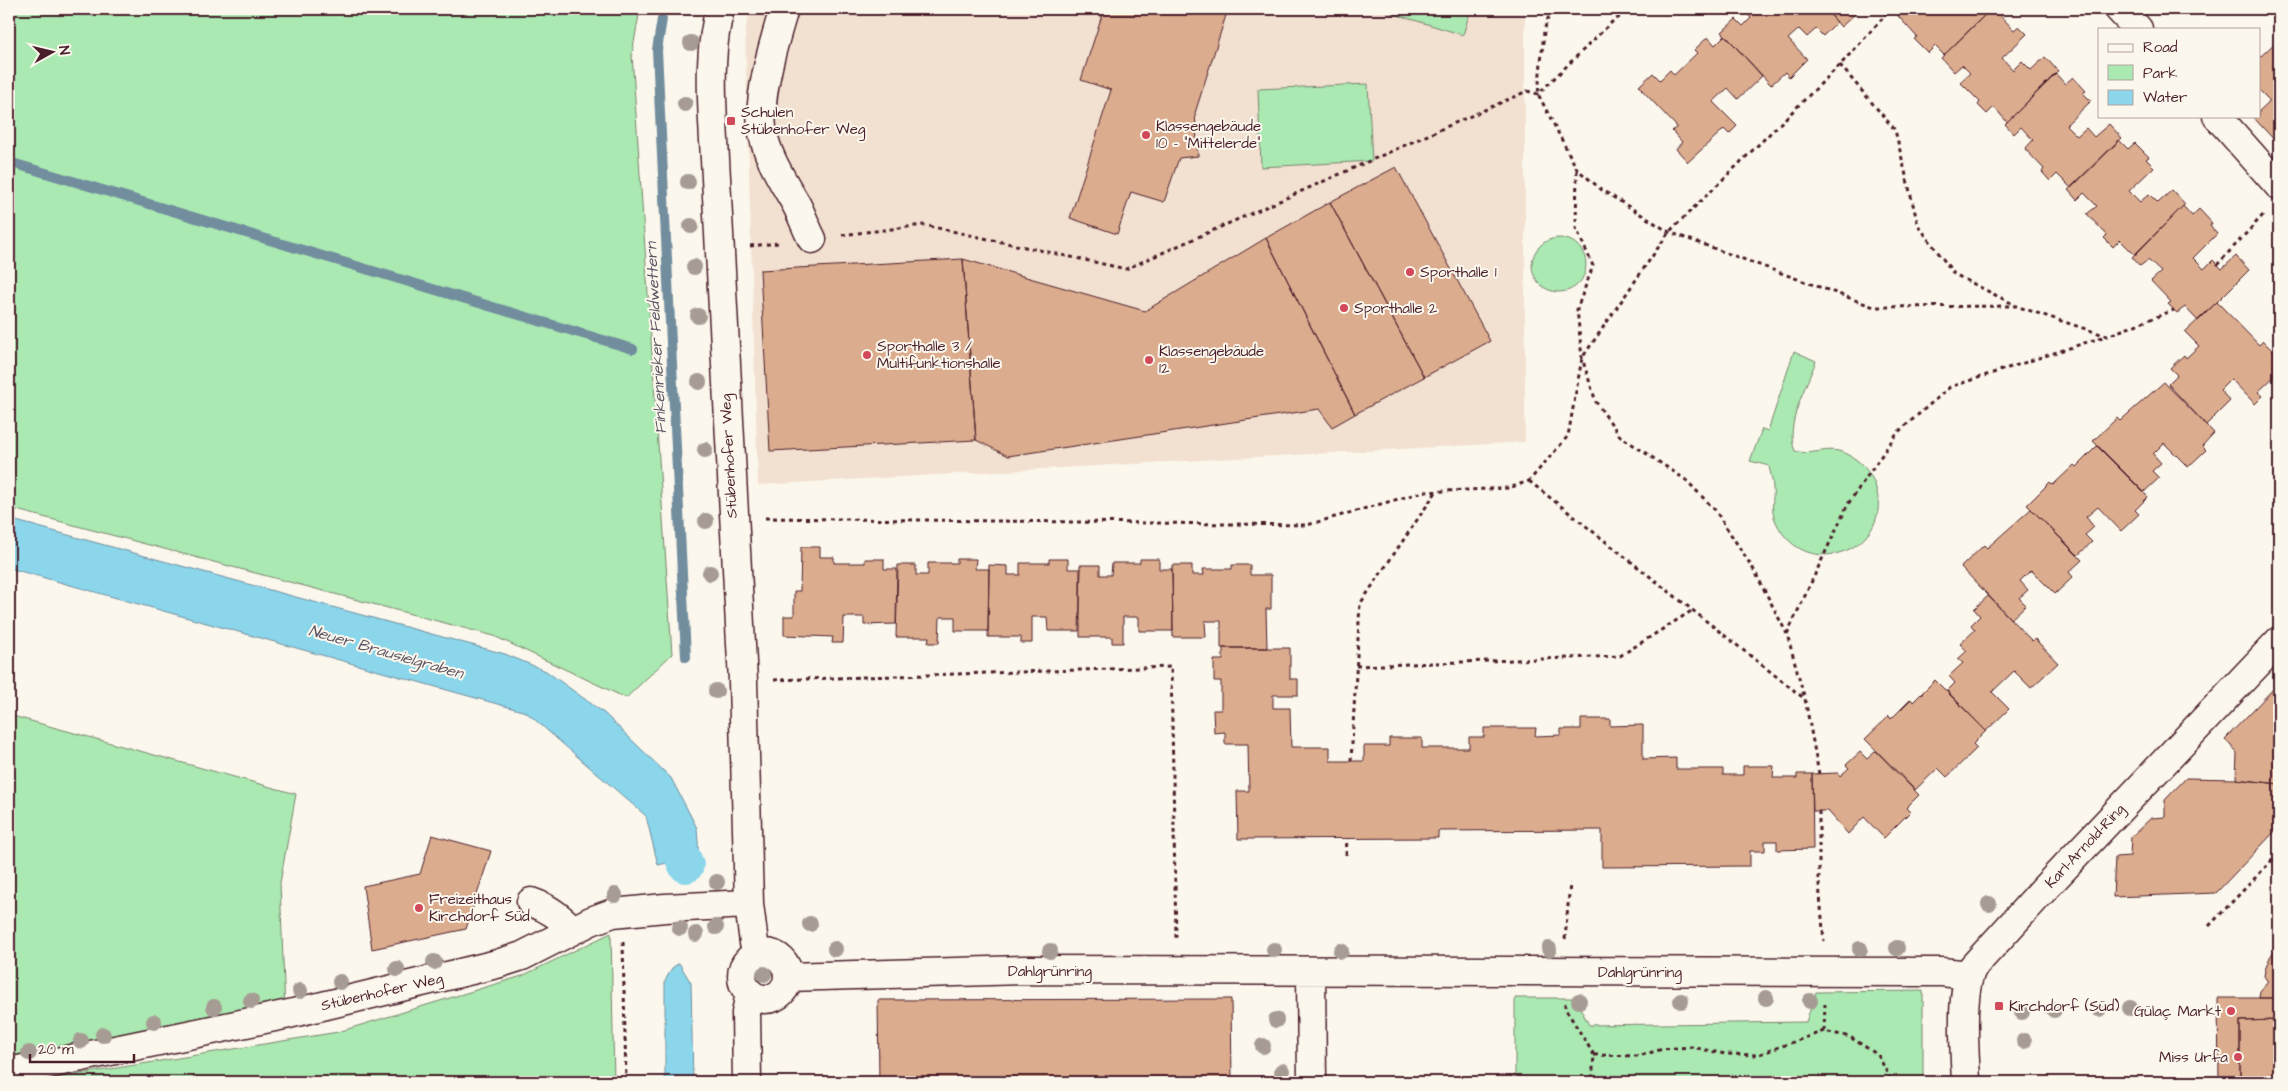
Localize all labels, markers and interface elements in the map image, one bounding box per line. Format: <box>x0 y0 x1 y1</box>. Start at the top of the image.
north arrow <box>28 28 78 78</box>
legend <box>2098 28 2260 118</box>
text: Road <box>2143 37 2178 58</box>
text: N <box>53 45 74 56</box>
text: Park <box>2143 63 2178 84</box>
text: Water <box>2143 87 2187 108</box>
place label: Schulen Stübenhofer Weg <box>741 102 866 141</box>
marker: Schulen Stübenhofer Weg <box>725 115 737 127</box>
place label: Klassengebäude 10 - "Mittelerde" <box>1156 116 1261 154</box>
marker: Klassengebäude 10 - "Mittelerde" <box>1140 129 1152 141</box>
water label: Finkenrieker Feldwettern <box>640 240 672 434</box>
place label: Sporthalle 1 <box>1420 262 1497 283</box>
marker: Sporthalle 1 <box>1404 266 1416 278</box>
place label: Sporthalle 2 <box>1354 298 1438 319</box>
marker: Sporthalle 2 <box>1338 302 1350 314</box>
place label: Sporthalle 3 / Multifunktionshalle <box>877 336 1001 374</box>
place label: Klassengebäude 12 <box>1159 341 1264 379</box>
marker: Sporthalle 3 / Multifunktionshalle <box>861 349 873 361</box>
marker: Klassengebäude 12 <box>1143 354 1155 366</box>
street label: Stübenhofer Weg <box>715 393 744 519</box>
water label: Neuer Brausielgraben <box>306 619 468 686</box>
street label: Karl-Arnold-Ring <box>2040 799 2131 894</box>
place label: Freizeithaus Kirchdorf Süd <box>429 889 530 927</box>
marker: Freizeithaus Kirchdorf Süd <box>413 902 425 914</box>
street label: Dahlgrünring <box>1008 961 1092 983</box>
street label: Dahlgrünring <box>1598 962 1682 984</box>
street label: Stübenhofer Weg <box>319 968 445 1017</box>
place label: Kirchdorf (Süd) <box>2009 996 2120 1017</box>
marker: Kirchdorf (Süd) <box>1993 1000 2005 1012</box>
place label: Gülaç Markt <box>2134 1001 2221 1022</box>
marker: Gülaç Markt <box>2225 1005 2237 1017</box>
scale bar <box>30 1031 134 1063</box>
text: 20 m <box>38 1039 74 1060</box>
place label: Miss Urfa <box>2159 1047 2228 1068</box>
marker: Miss Urfa <box>2232 1051 2244 1063</box>

